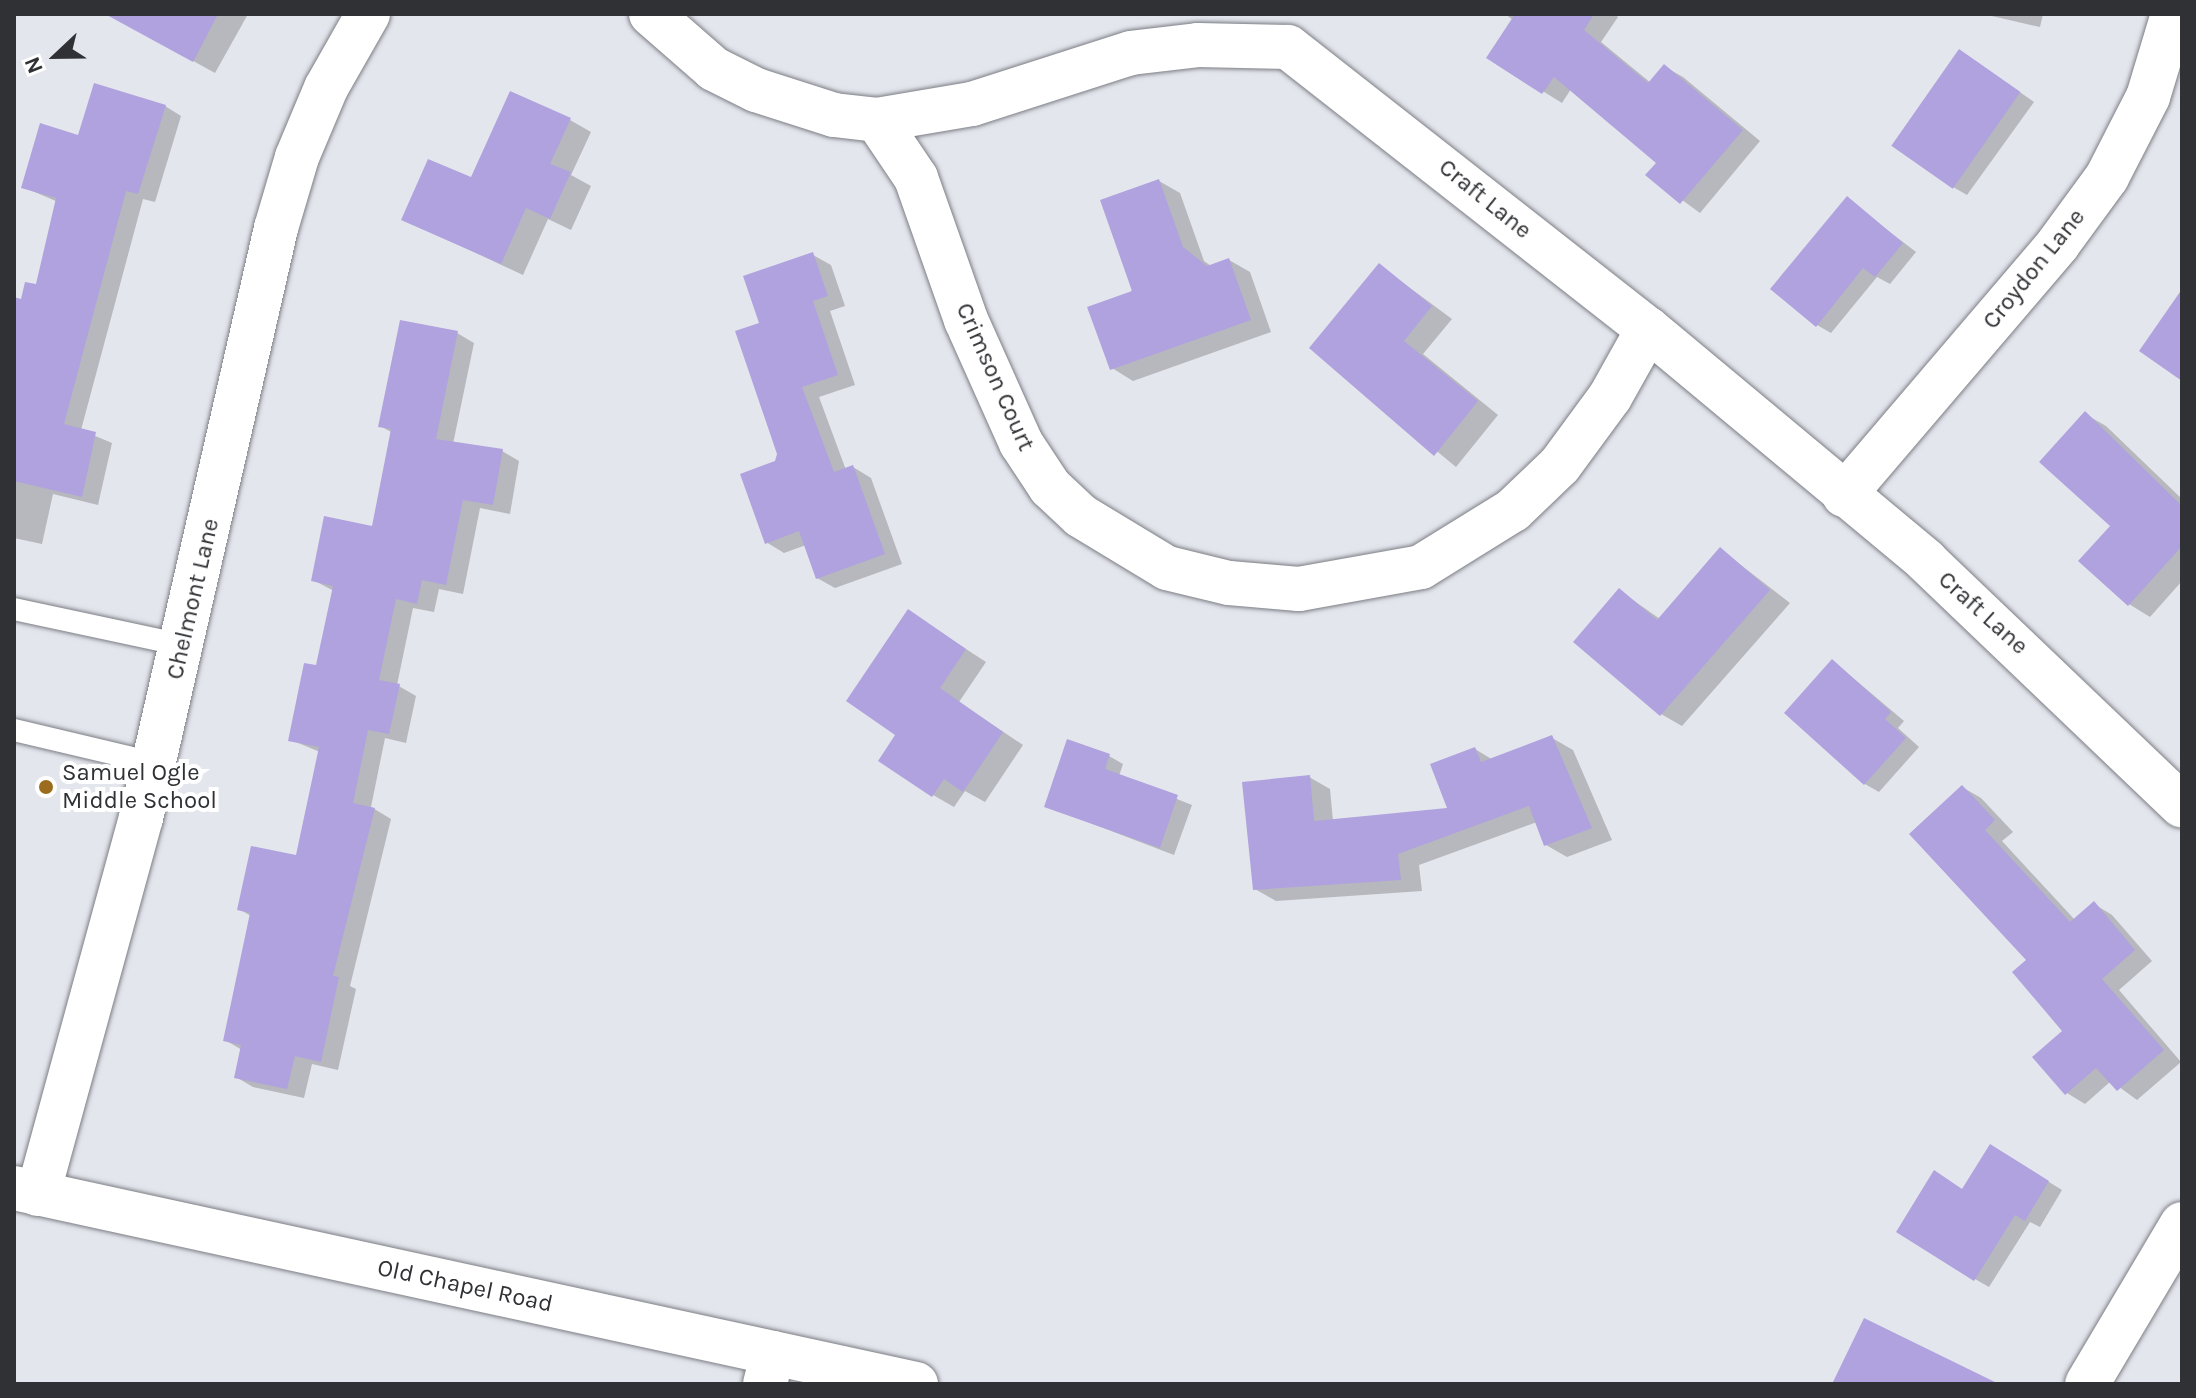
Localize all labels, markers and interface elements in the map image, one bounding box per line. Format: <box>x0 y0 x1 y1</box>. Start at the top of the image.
north arrow <box>16 16 96 96</box>
text: N <box>19 53 49 77</box>
street label: Craft Lane <box>1433 153 1537 245</box>
street label: Croydon Lane <box>1977 203 2091 335</box>
street label: Crimson Court <box>950 299 1040 455</box>
street label: Chelmont Lane <box>160 516 226 682</box>
street label: Craft Lane <box>1932 565 2034 661</box>
place label: Samuel Ogle Middle School <box>62 759 217 815</box>
marker: Samuel Ogle Middle School <box>37 778 55 796</box>
street label: Old Chapel Road <box>375 1253 555 1319</box>

